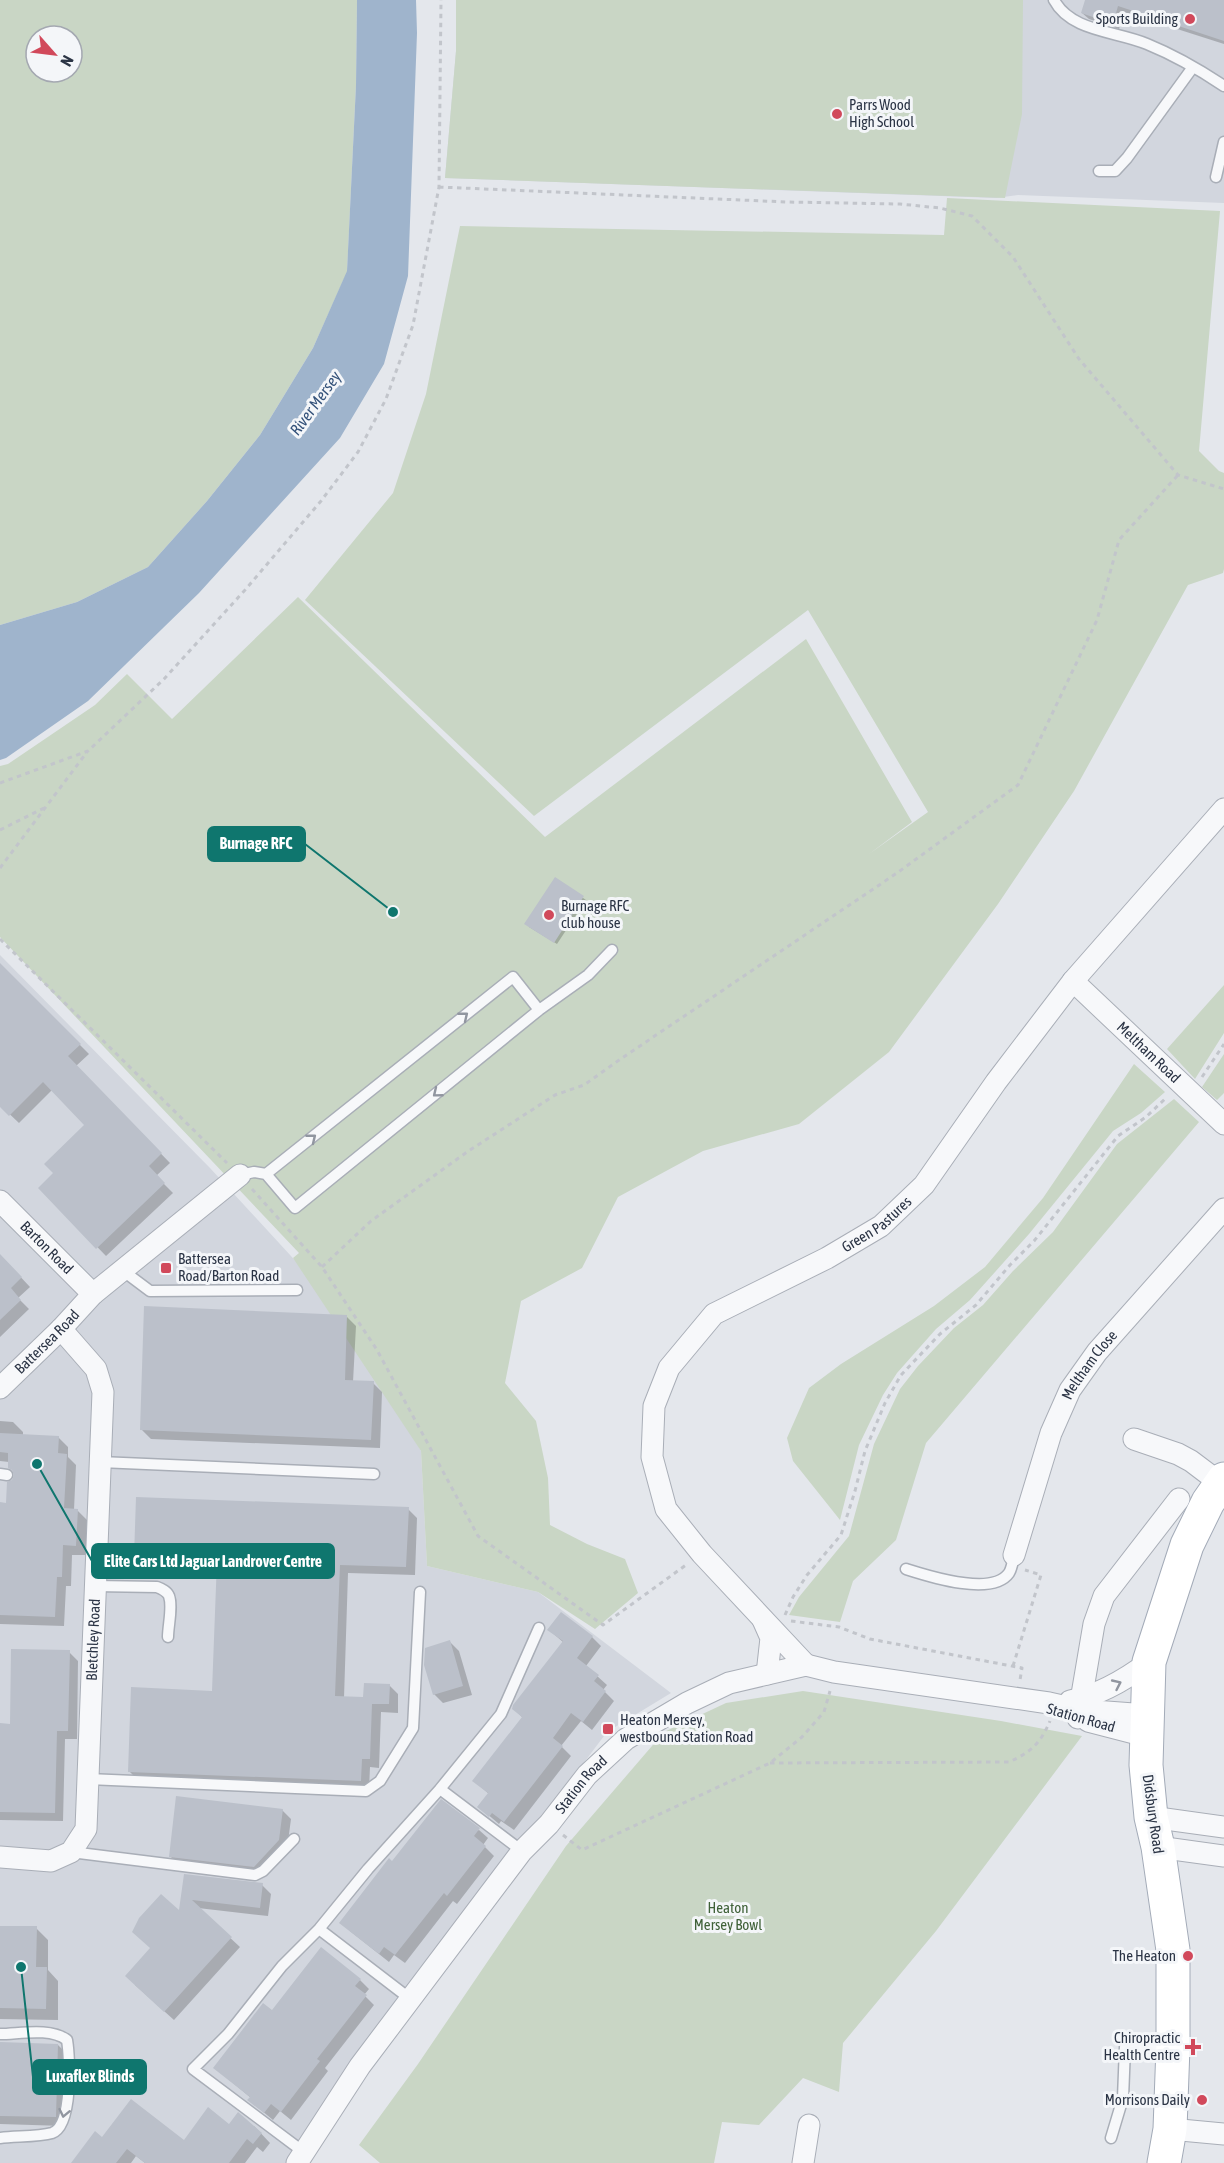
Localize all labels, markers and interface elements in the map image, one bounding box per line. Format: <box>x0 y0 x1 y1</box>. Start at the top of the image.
place label: Sports Building <box>1096 10 1179 27</box>
marker: Sports Building <box>1183 12 1197 26</box>
north arrow <box>24 24 84 84</box>
text: N <box>57 53 77 69</box>
place label: Parrs Wood High School <box>849 96 914 130</box>
marker: Parrs Wood High School <box>830 107 844 121</box>
water label: River Mersey <box>286 367 345 439</box>
callout: Burnage RFC <box>208 827 305 861</box>
text: Burnage RFC <box>220 834 293 852</box>
place label: Burnage RFC club house <box>561 897 630 931</box>
marker: Burnage RFC club house <box>542 908 556 922</box>
one-way arrow <box>457 1013 468 1024</box>
street label: Meltham Road <box>1114 1018 1184 1086</box>
one-way arrow <box>432 1086 443 1097</box>
one-way arrow <box>305 1134 316 1145</box>
street label: Green Pastures <box>839 1193 915 1255</box>
street label: Barton Road <box>17 1217 77 1277</box>
place label: Battersea Road/Barton Road <box>178 1250 279 1284</box>
marker: Battersea Road/Barton Road <box>159 1261 173 1275</box>
street label: Battersea Road <box>11 1306 82 1377</box>
street label: Meltham Close <box>1058 1326 1120 1402</box>
callout: Elite Cars Ltd Jaguar Landrover Centre <box>92 1544 334 1578</box>
text: Elite Cars Ltd Jaguar Landrover Centre <box>104 1552 322 1570</box>
street label: Bletchley Road <box>83 1598 103 1681</box>
one-way arrow <box>1110 1679 1121 1691</box>
street label: Station Road <box>1045 1700 1117 1735</box>
place label: Heaton Mersey, westbound Station Road <box>620 1711 753 1745</box>
marker: Heaton Mersey, westbound Station Road <box>601 1722 615 1736</box>
street label: Station Road <box>552 1752 610 1816</box>
street label: Didsbury Road <box>1140 1773 1167 1855</box>
park label: Heaton Mersey Bowl <box>694 1899 762 1933</box>
place label: The Heaton <box>1113 1947 1176 1964</box>
marker: The Heaton <box>1181 1949 1195 1963</box>
place label: Chiropractic Health Centre <box>1103 2029 1180 2063</box>
marker: Chiropractic Health Centre <box>1184 2038 1202 2056</box>
callout: Luxaflex Blinds <box>33 2060 146 2094</box>
text: Luxaflex Blinds <box>46 2067 135 2085</box>
place label: Morrisons Daily <box>1105 2091 1190 2108</box>
marker: Morrisons Daily <box>1195 2093 1209 2107</box>
one-way arrow <box>59 2108 72 2118</box>

